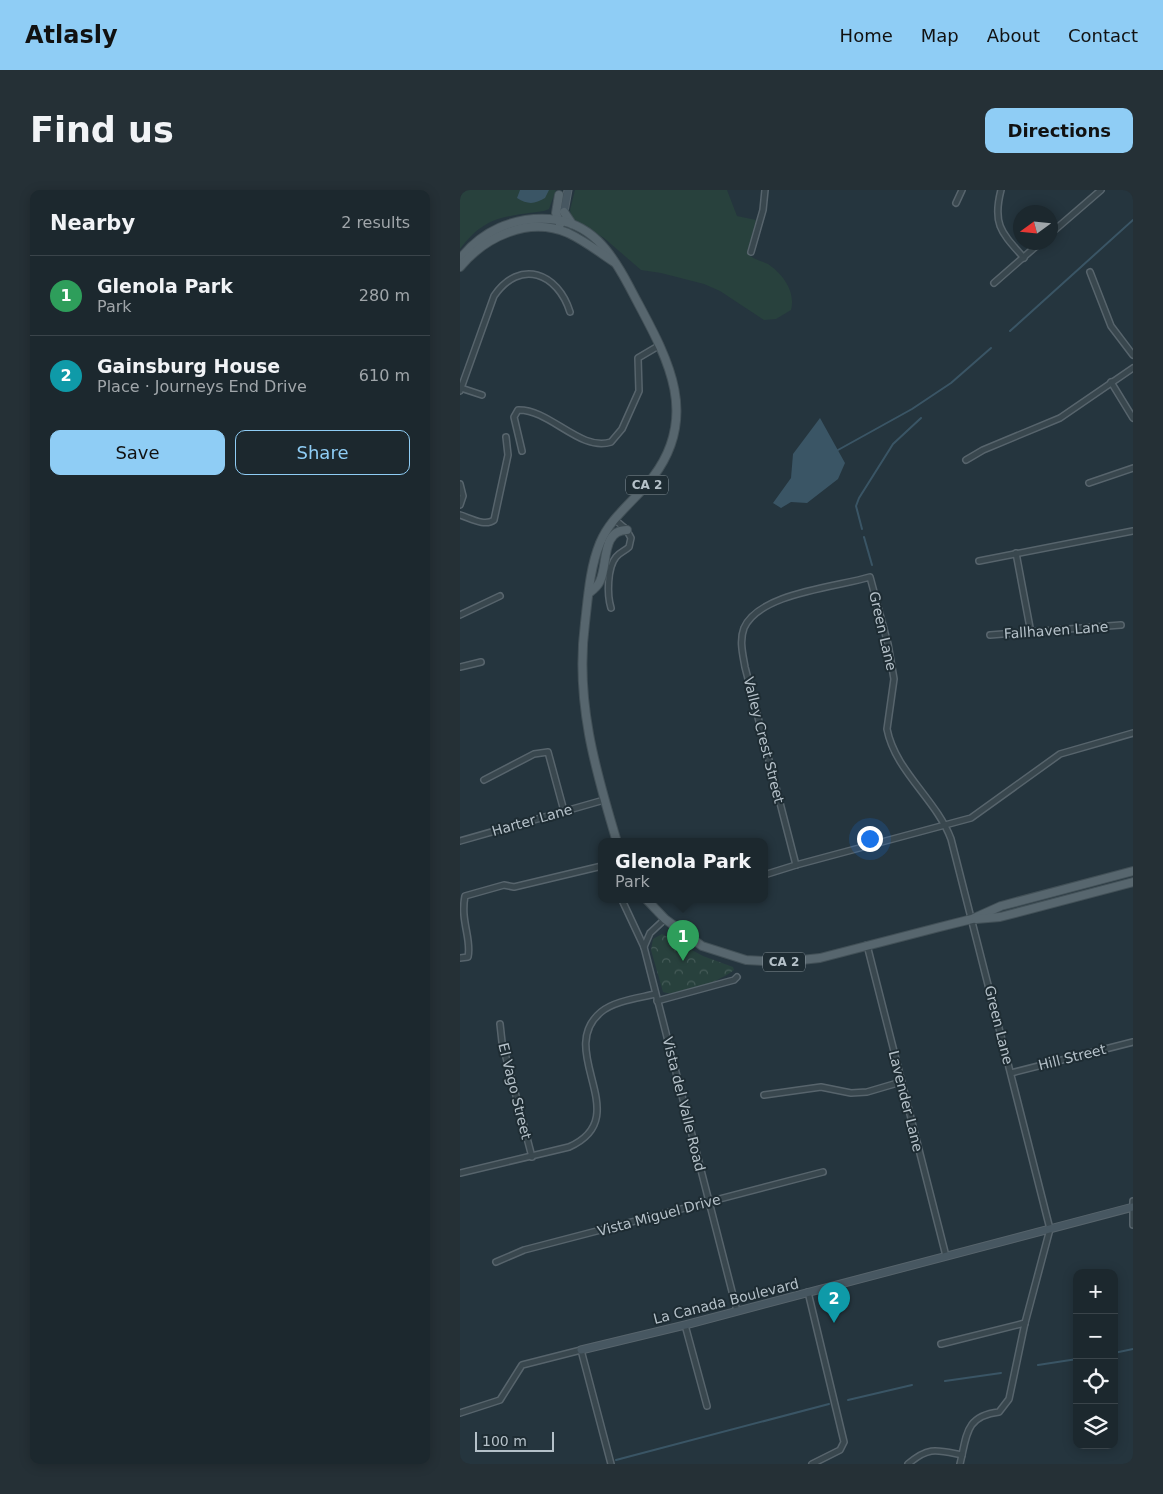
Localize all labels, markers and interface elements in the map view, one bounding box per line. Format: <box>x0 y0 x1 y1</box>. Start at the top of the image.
text: Atlasly <box>25 21 118 49</box>
text: Home <box>840 25 893 46</box>
text: Map <box>921 25 959 46</box>
text: About <box>987 25 1040 46</box>
text: Contact <box>1068 25 1138 46</box>
button: Directions <box>985 108 1133 153</box>
text: Find us <box>30 110 174 150</box>
north arrow <box>1013 205 1058 250</box>
text: Nearby <box>50 211 135 235</box>
text: 2 results <box>341 213 410 232</box>
text: Glenola Park <box>97 275 233 297</box>
text: 1 <box>60 286 72 305</box>
text: 280 m <box>359 286 410 305</box>
text: Park <box>97 297 132 316</box>
text: Gainsburg House <box>97 355 280 377</box>
text: 2 <box>60 366 72 385</box>
text: 610 m <box>359 366 410 385</box>
text: Place · Journeys End Drive <box>97 377 307 396</box>
button: Save <box>50 430 225 475</box>
button: Share <box>235 430 410 475</box>
road number: CA 2 <box>626 476 668 494</box>
street label: Green Lane <box>866 590 900 672</box>
street label: Fallhaven Lane <box>1003 618 1109 642</box>
street label: Valley Crest Street <box>741 675 788 805</box>
street label: Harter Lane <box>490 801 574 839</box>
your location <box>857 826 883 852</box>
popup <box>598 838 768 903</box>
text: Glenola Park <box>615 850 751 872</box>
text: Park <box>615 872 650 891</box>
pin: 1 <box>667 920 699 961</box>
road number: CA 2 <box>763 952 805 972</box>
street label: Green Lane <box>981 984 1017 1066</box>
street label: Vista del Valle Road <box>660 1035 708 1173</box>
street label: El Vago Street <box>495 1041 535 1141</box>
street label: Hill Street <box>1036 1041 1108 1073</box>
street label: Lavender Lane <box>886 1049 926 1153</box>
street label: Vista Miguel Drive <box>596 1191 722 1239</box>
map controls <box>1073 1269 1118 1449</box>
button: + <box>1073 1269 1118 1314</box>
street label: La Canada Boulevard <box>652 1275 800 1327</box>
pin: 2 <box>818 1282 850 1323</box>
button: − <box>1073 1314 1118 1359</box>
button: locate <box>1073 1359 1118 1404</box>
button: layers <box>1073 1404 1118 1449</box>
scale bar <box>475 1429 554 1452</box>
text: 100 m <box>482 1433 527 1449</box>

